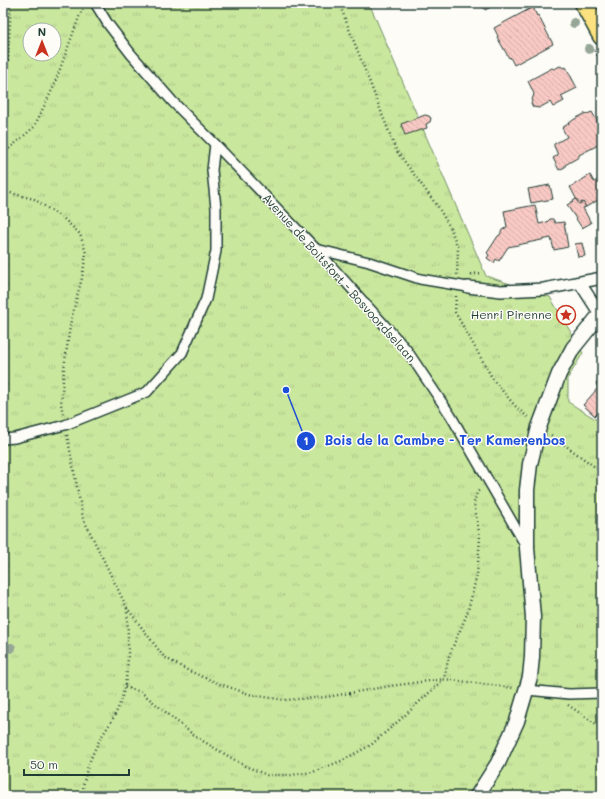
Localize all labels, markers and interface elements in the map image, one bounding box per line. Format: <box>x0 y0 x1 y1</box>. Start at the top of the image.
north arrow <box>22 22 62 62</box>
text: N <box>38 24 46 39</box>
street label: Avenue de Boitsfort - Bosvoordselaan <box>260 190 420 365</box>
place icon: Henri Pirenne <box>555 304 577 326</box>
place label: Henri Pirenne <box>471 306 552 322</box>
callout: Bois de la Cambre - Ter Kamerenbos <box>296 428 573 453</box>
text: Bois de la Cambre - Ter Kamerenbos <box>325 431 565 448</box>
text: 1 <box>303 432 309 448</box>
scale bar <box>24 751 129 777</box>
text: 50 m <box>30 756 58 772</box>

